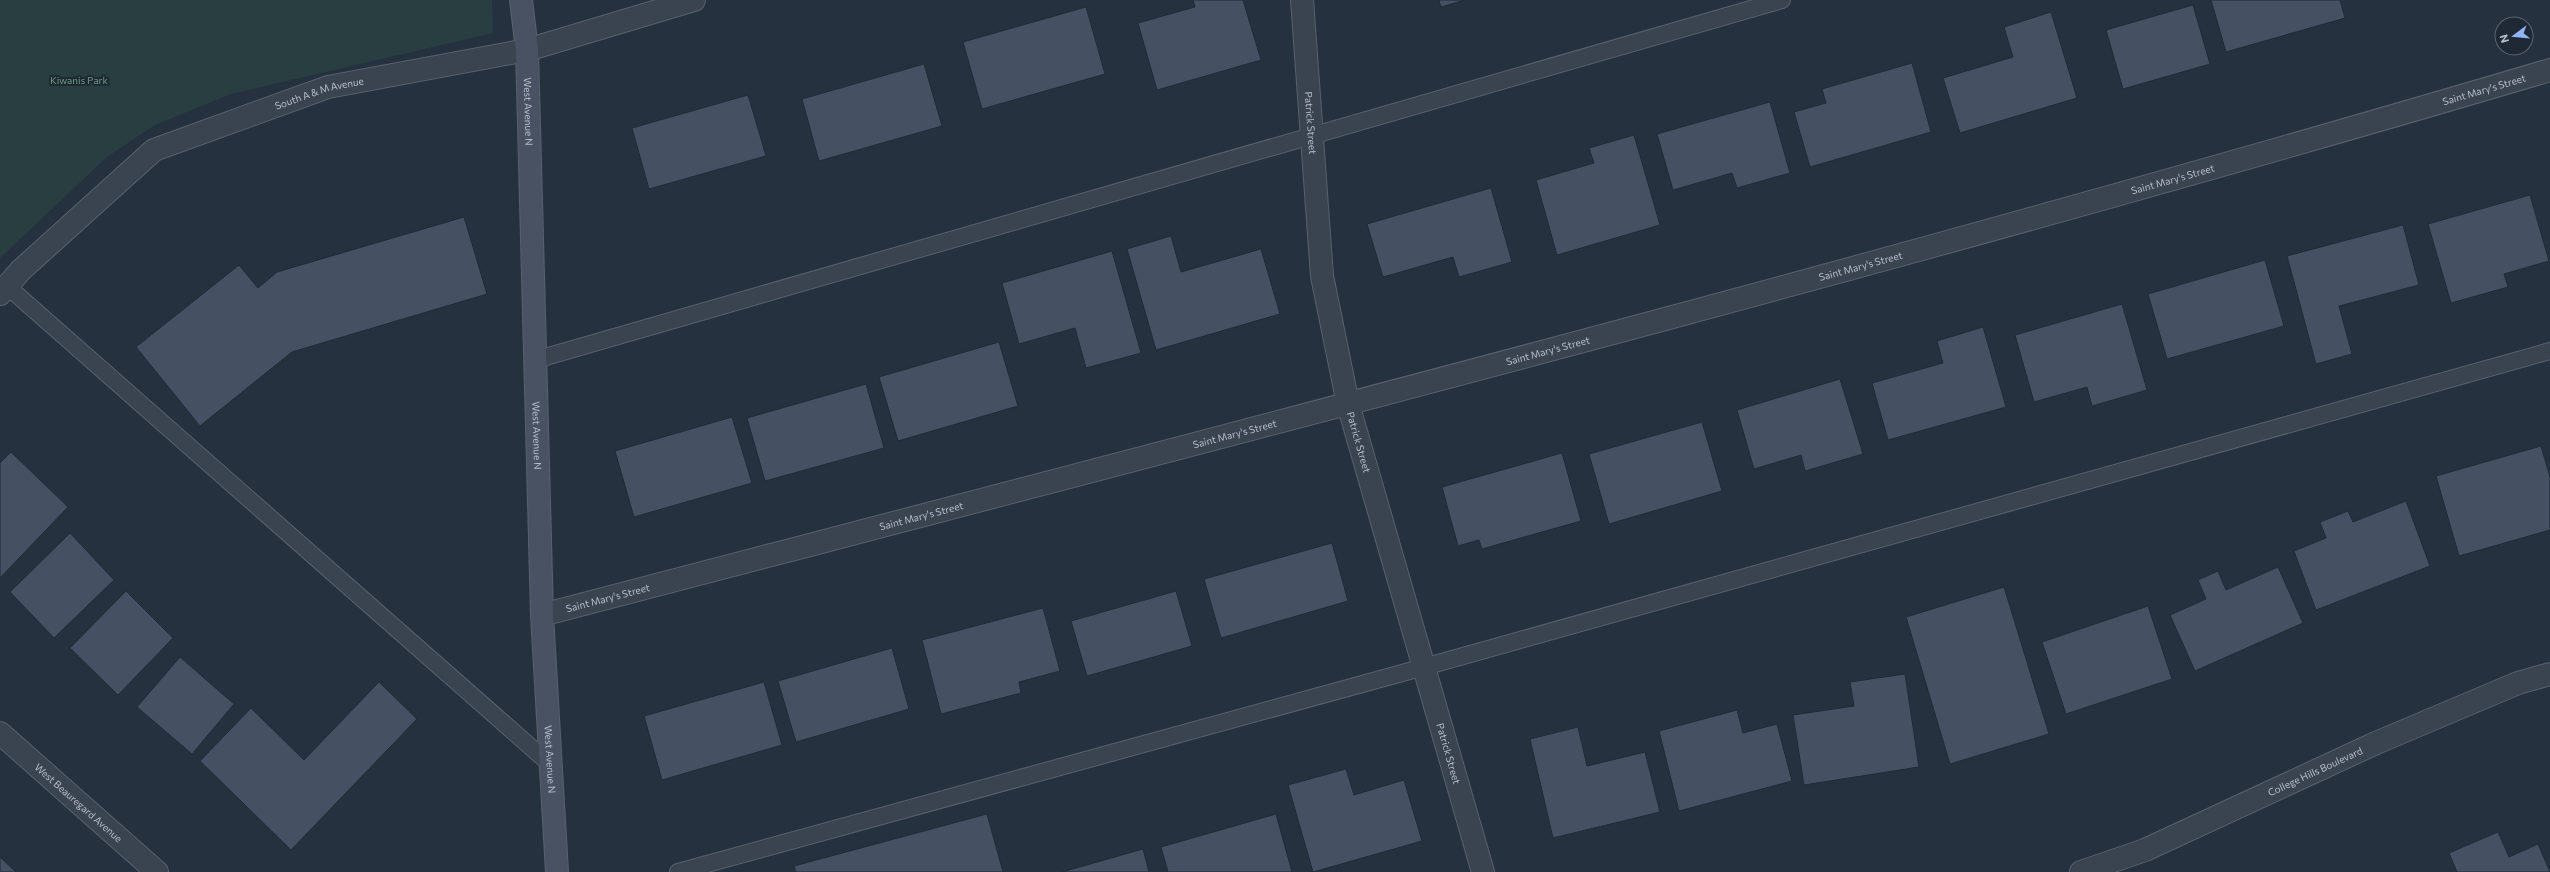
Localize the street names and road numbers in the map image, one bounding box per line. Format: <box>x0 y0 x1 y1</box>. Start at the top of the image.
street label: Saint Mary's Street <box>2441 72 2527 107</box>
street label: South A & M Avenue <box>273 75 365 112</box>
street label: West Avenue N <box>522 77 536 146</box>
street label: Patrick Street <box>1303 91 1319 154</box>
street label: Saint Mary's Street <box>2130 162 2216 197</box>
street label: Saint Mary's Street <box>1817 249 1904 283</box>
street label: Saint Mary's Street <box>1505 334 1591 367</box>
street label: West Avenue N <box>530 401 544 470</box>
street label: Patrick Street <box>1345 410 1373 474</box>
street label: Saint Mary's Street <box>1191 417 1278 450</box>
street label: Saint Mary's Street <box>878 499 964 532</box>
street label: Saint Mary's Street <box>565 581 651 614</box>
street label: Patrick Street <box>1434 722 1463 785</box>
street label: West Avenue N <box>542 725 558 794</box>
street label: College Hills Boulevard <box>2266 744 2364 798</box>
street label: West Beauregard Avenue <box>33 761 125 844</box>

